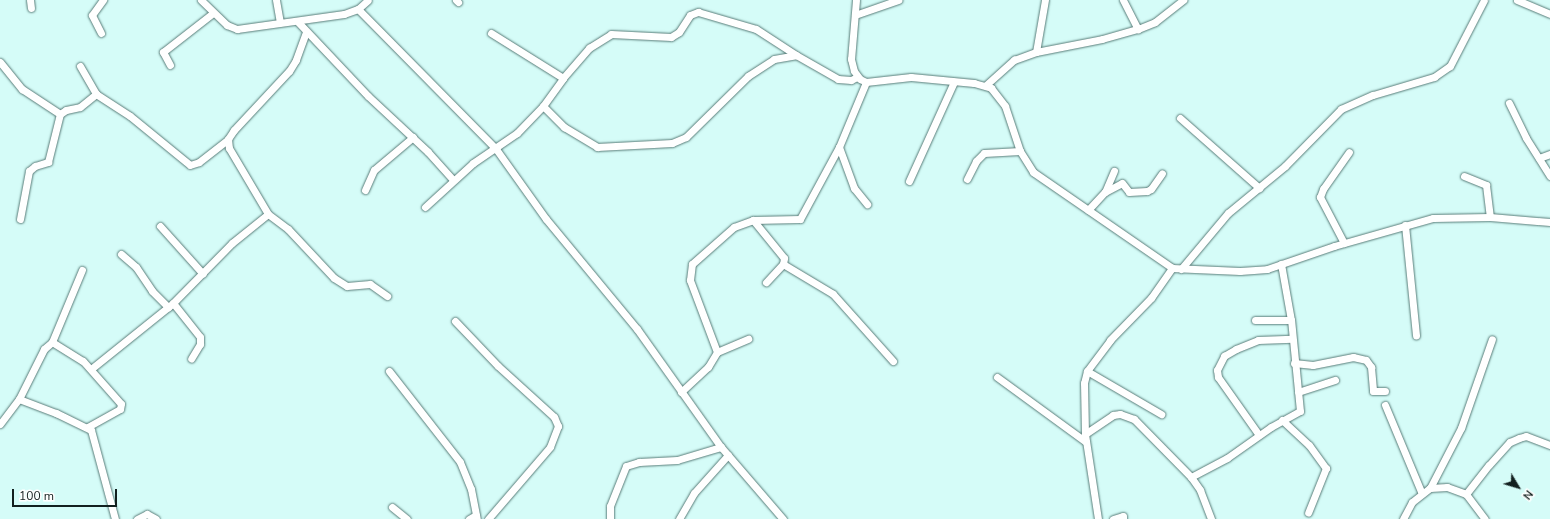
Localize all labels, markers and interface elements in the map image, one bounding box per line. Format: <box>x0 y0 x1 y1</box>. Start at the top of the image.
north arrow <box>1498 467 1538 507</box>
scale bar <box>14 481 119 507</box>
text: N <box>1519 487 1536 503</box>
text: 100 m <box>19 488 54 504</box>

